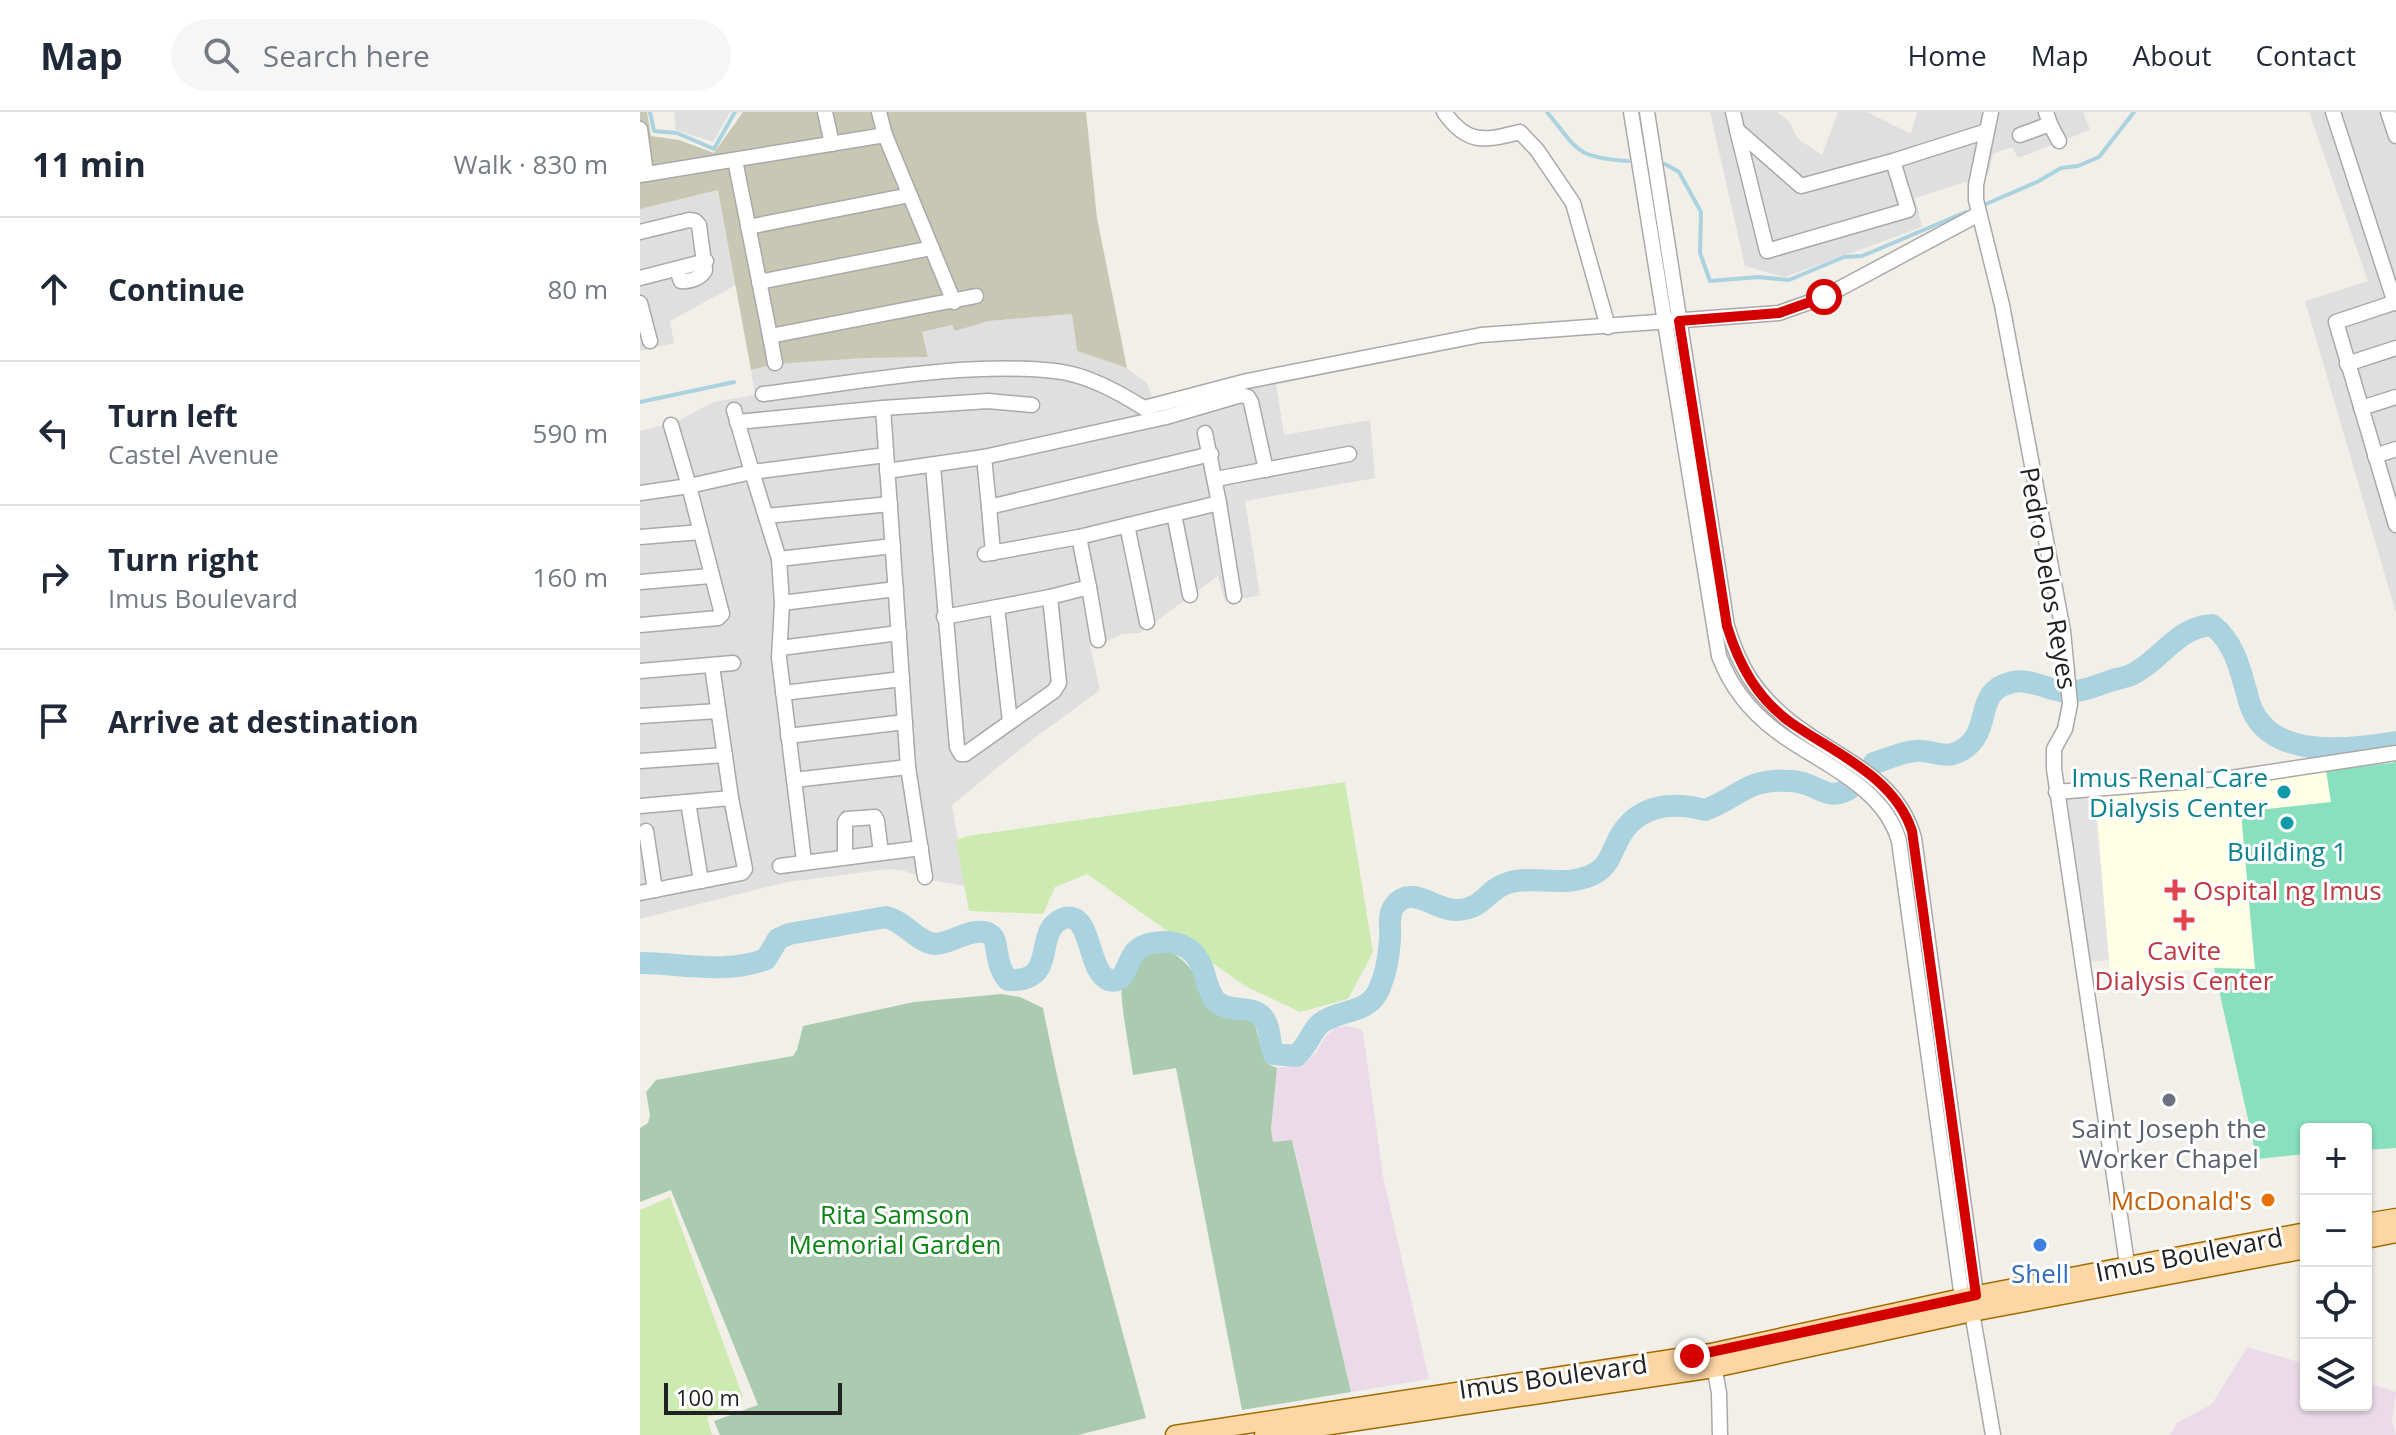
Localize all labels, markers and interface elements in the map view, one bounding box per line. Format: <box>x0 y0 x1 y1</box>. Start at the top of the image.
search box <box>171 19 731 91</box>
text: Map <box>40 29 123 81</box>
icon: search <box>199 33 243 77</box>
text: Search here <box>263 35 430 76</box>
text: Home <box>1908 36 1987 74</box>
text: Map <box>2031 36 2089 74</box>
text: About <box>2133 36 2211 74</box>
text: Contact <box>2255 36 2356 74</box>
text: 11 min <box>32 141 146 187</box>
text: Walk · 830 m <box>454 146 608 182</box>
icon: ahead <box>32 267 76 311</box>
text: Continue <box>108 269 245 310</box>
text: 80 m <box>547 271 608 307</box>
route start <box>1806 279 1842 315</box>
text: Turn left <box>108 395 238 436</box>
icon: left <box>32 411 76 455</box>
text: 590 m <box>533 415 608 451</box>
text: Castel Avenue <box>108 436 279 472</box>
street label: Pedro Delos Reyes <box>2012 464 2086 692</box>
text: Turn right <box>108 539 259 580</box>
icon: right <box>32 555 76 599</box>
text: 160 m <box>533 559 608 595</box>
text: Imus Boulevard <box>108 580 298 616</box>
icon: arrive <box>32 699 76 743</box>
text: Arrive at destination <box>108 701 419 742</box>
place label: Imus Renal Care Dialysis Center <box>2071 759 2268 825</box>
marker: Imus Renal Care Dialysis Center <box>2275 783 2293 801</box>
marker: Building 1 <box>2278 814 2296 832</box>
place label: Building 1 <box>2227 833 2347 869</box>
place label: Ospital ng Imus <box>2193 872 2382 908</box>
marker: Ospital ng Imus <box>2164 879 2186 901</box>
marker: Cavite Dialysis Center <box>2173 909 2195 931</box>
place label: Cavite Dialysis Center <box>2095 932 2274 998</box>
marker: Saint Joseph the Worker Chapel <box>2160 1091 2178 1109</box>
place label: Saint Joseph the Worker Chapel <box>2071 1110 2267 1176</box>
map controls <box>2300 1123 2372 1411</box>
button: + <box>2300 1123 2372 1195</box>
place label: McDonald's <box>2111 1182 2252 1218</box>
marker: McDonald's <box>2259 1191 2277 1209</box>
button: − <box>2300 1195 2372 1267</box>
park label: Rita Samson Memorial Garden <box>788 1196 1002 1262</box>
street label: Imus Boulevard <box>2092 1218 2286 1290</box>
marker: Shell <box>2031 1236 2049 1254</box>
place label: Shell <box>2011 1255 2069 1291</box>
button: locate <box>2300 1267 2372 1339</box>
route end <box>1674 1338 1710 1374</box>
button: layers <box>2300 1339 2372 1411</box>
street label: Imus Boulevard <box>1456 1345 1650 1407</box>
scale bar <box>664 1379 842 1415</box>
text: 100 m <box>676 1382 740 1412</box>

